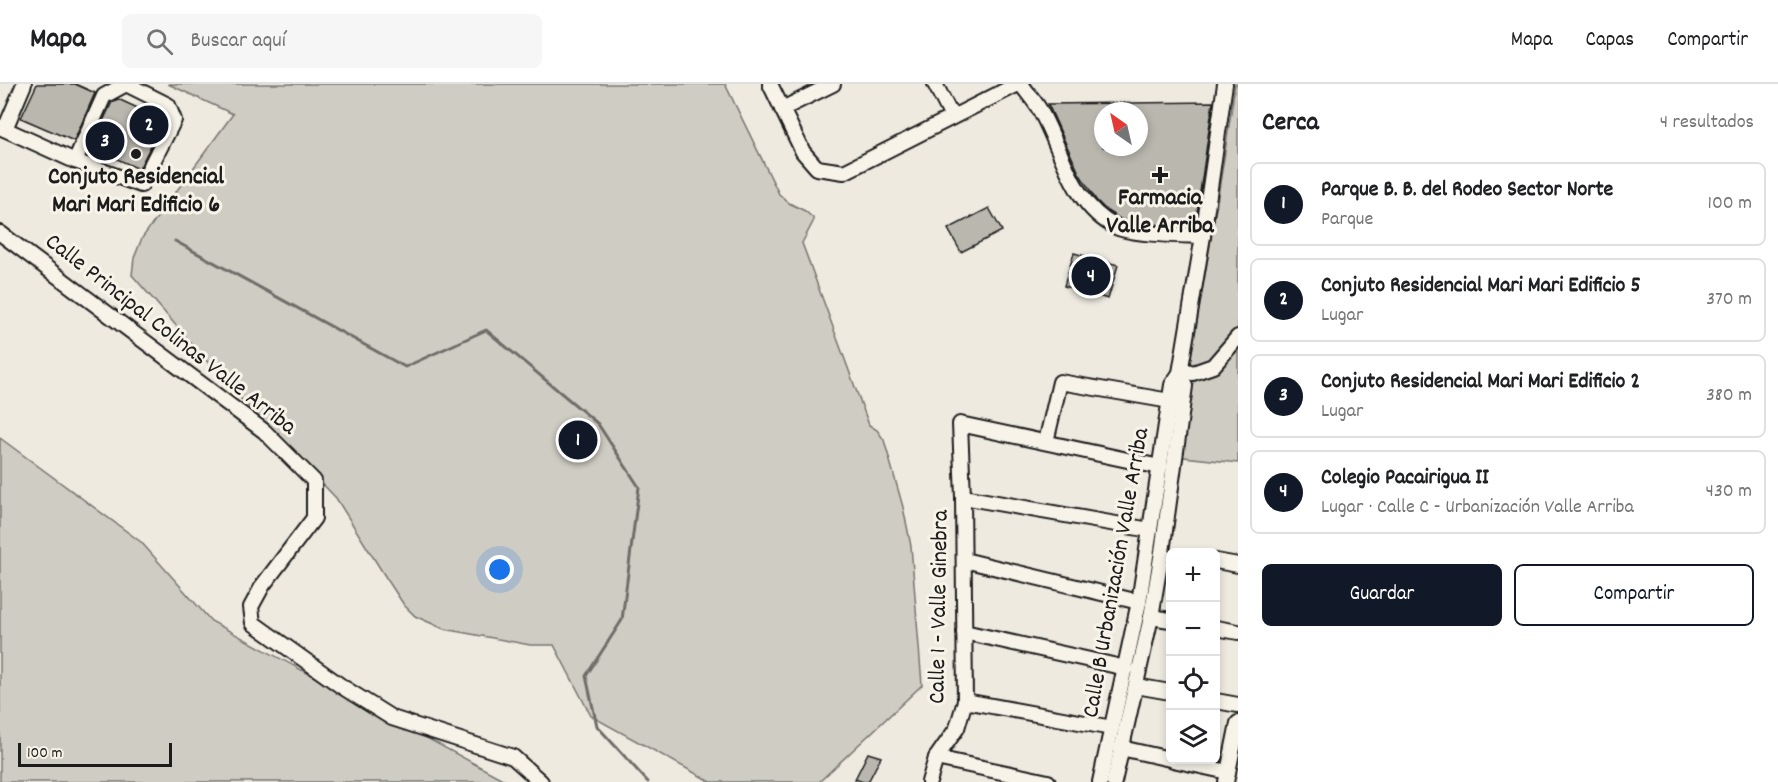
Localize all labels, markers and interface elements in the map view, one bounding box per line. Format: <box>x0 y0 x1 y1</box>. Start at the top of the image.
search box <box>122 14 542 68</box>
text: Mapa <box>30 21 86 61</box>
icon: search <box>143 25 176 58</box>
text: Buscar aquí <box>191 26 286 57</box>
text: Mapa <box>1511 26 1553 56</box>
text: Capas <box>1586 26 1634 56</box>
text: Compartir <box>1667 26 1748 56</box>
pin: 2 <box>130 102 168 147</box>
north arrow <box>1094 102 1148 156</box>
text: Cerca <box>1262 105 1319 142</box>
text: 4 resultados <box>1660 109 1754 137</box>
pin: 3 <box>86 118 124 164</box>
marker: Conjuto Residencial Mari Mari Edificio 6 <box>129 147 143 161</box>
place label: Conjuto Residencial Mari Mari Edificio 6 <box>48 161 224 223</box>
marker: Farmacia Valle Arriba <box>1153 168 1167 182</box>
text: Parque B. B. del Rodeo Sector Norte <box>1321 175 1613 206</box>
place label: Farmacia Valle Arriba <box>1106 182 1214 244</box>
text: 1 <box>1281 190 1286 218</box>
text: 100 m <box>1708 190 1752 218</box>
text: Parque <box>1321 206 1373 234</box>
street label: Calle Principal Colinas Valle Arriba <box>37 226 304 445</box>
pin: 4 <box>1072 254 1110 298</box>
text: Conjuto Residencial Mari Mari Edificio 5 <box>1321 271 1641 302</box>
text: 2 <box>1279 286 1288 314</box>
text: 370 m <box>1706 286 1752 314</box>
text: Lugar <box>1321 302 1363 330</box>
text: Conjuto Residencial Mari Mari Edificio 2 <box>1321 367 1640 398</box>
text: 3 <box>1279 382 1288 410</box>
text: 380 m <box>1706 382 1752 410</box>
text: Lugar <box>1321 398 1363 426</box>
pin: 1 <box>558 418 598 462</box>
street label: Calle B Urbanización Valle Arriba <box>1075 425 1159 721</box>
text: Colegio Pacairigua II <box>1321 463 1489 494</box>
text: 4 <box>1279 478 1288 506</box>
text: 430 m <box>1706 478 1752 506</box>
text: Lugar · Calle C - Urbanización Valle Arriba <box>1321 494 1634 522</box>
street label: Calle 1 - Valle Ginebra <box>921 509 959 704</box>
map controls <box>1166 548 1220 764</box>
button: + <box>1166 548 1220 602</box>
your location <box>485 555 514 584</box>
button: Guardar <box>1262 564 1502 626</box>
button: Compartir <box>1514 564 1754 626</box>
button: − <box>1166 602 1220 656</box>
button: locate <box>1166 656 1220 710</box>
button: layers <box>1166 710 1220 764</box>
scale bar <box>18 740 172 768</box>
text: 100 m <box>27 742 63 765</box>

